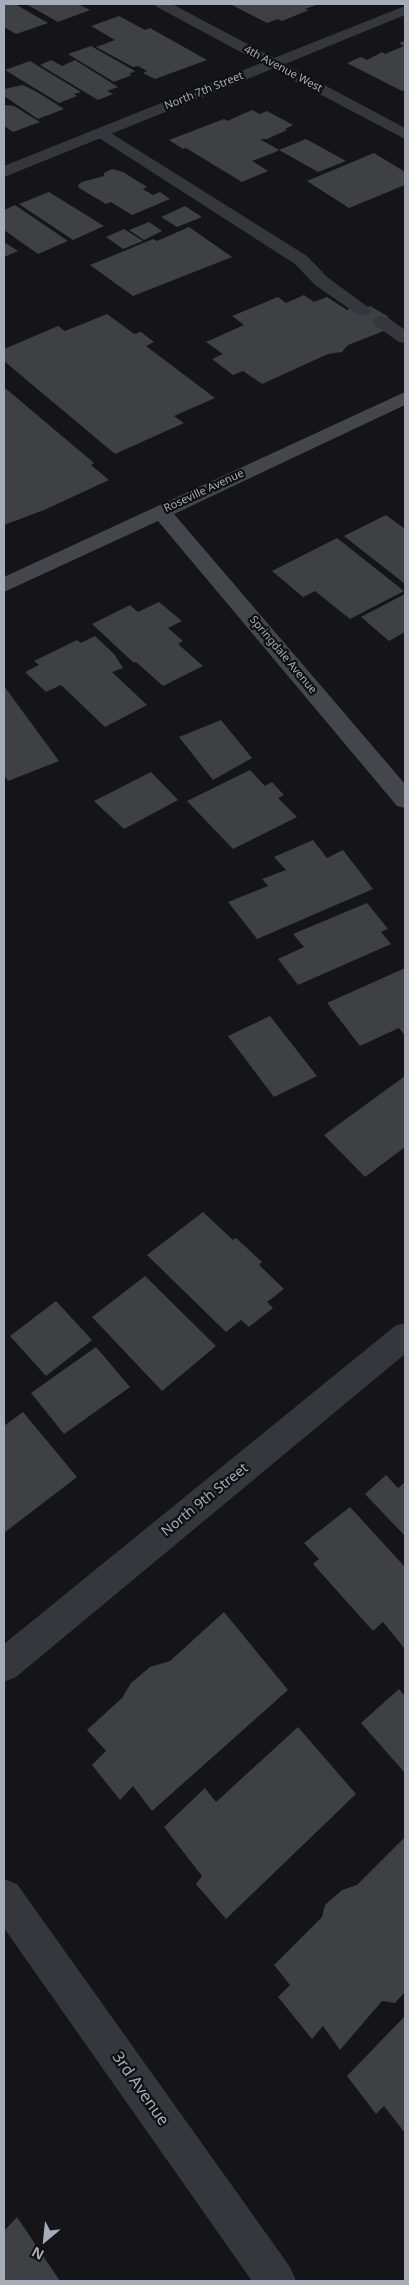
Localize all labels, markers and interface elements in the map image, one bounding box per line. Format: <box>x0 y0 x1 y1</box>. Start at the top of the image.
street label: 4th Avenue West <box>242 43 324 95</box>
street label: North 7th Street <box>163 69 245 113</box>
street label: Roseville Avenue <box>162 467 246 515</box>
street label: Springdale Avenue <box>247 614 319 696</box>
street label: North 9th Street <box>158 1460 252 1540</box>
street label: 3rd Avenue <box>108 2048 172 2130</box>
north arrow <box>20 2215 70 2265</box>
text: N <box>28 2243 47 2265</box>

